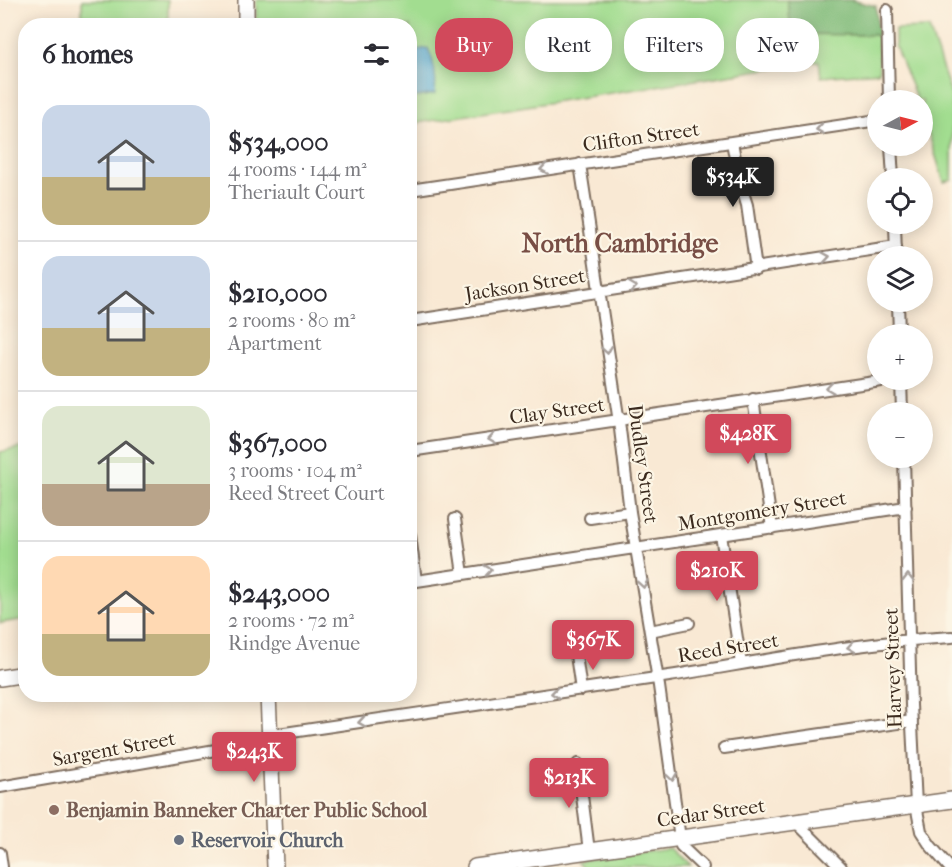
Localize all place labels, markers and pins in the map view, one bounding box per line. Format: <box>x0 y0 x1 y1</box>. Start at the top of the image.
pin: $534K <box>691 157 775 208</box>
pin: $428K <box>706 414 790 465</box>
pin: $210K <box>675 551 759 602</box>
pin: $367K <box>551 620 635 671</box>
pin: $243K <box>212 732 296 783</box>
pin: $213K <box>527 758 611 809</box>
place label: Benjamin Banneker Charter Public School <box>66 799 428 822</box>
marker: Benjamin Banneker Charter Public School <box>47 803 61 817</box>
place label: Reservoir Church <box>191 829 344 852</box>
marker: Reservoir Church <box>172 833 186 847</box>

